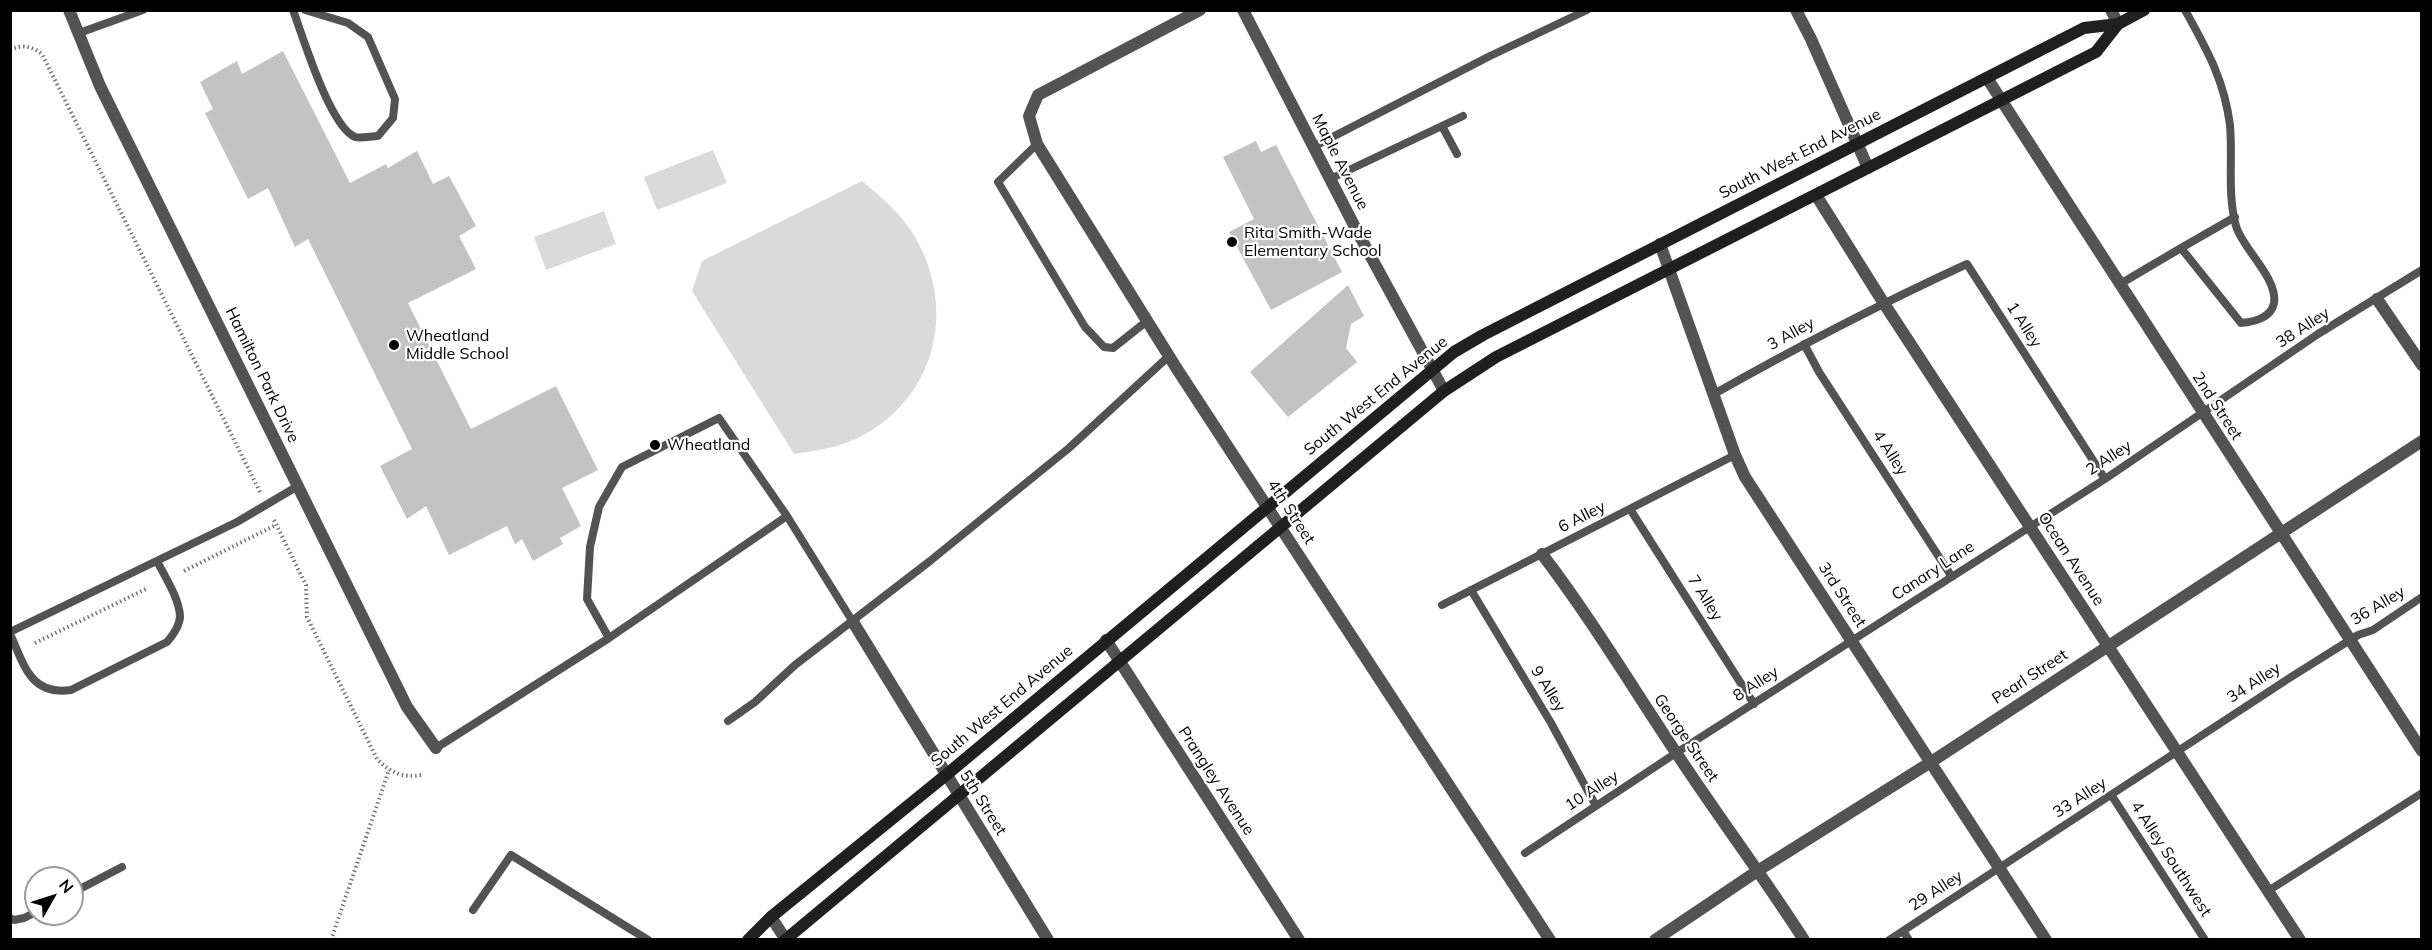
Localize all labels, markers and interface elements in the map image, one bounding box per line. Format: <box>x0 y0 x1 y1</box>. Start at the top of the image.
street label: South West End Avenue <box>1716 105 1884 203</box>
street label: Maple Avenue <box>1308 111 1372 213</box>
place label: Rita Smith-Wade Elementary School <box>1244 223 1382 261</box>
marker: Rita Smith-Wade Elementary School <box>1225 235 1239 249</box>
street label: 1 Alley <box>2002 299 2046 351</box>
street label: Hamilton Park Drive <box>221 304 303 446</box>
street label: 38 Alley <box>2273 304 2333 352</box>
street label: 3 Alley <box>1764 313 1818 355</box>
place label: Wheatland Middle School <box>406 326 509 364</box>
street label: South West End Avenue <box>1300 332 1452 460</box>
marker: Wheatland Middle School <box>387 338 401 352</box>
street label: 2nd Street <box>2188 368 2246 444</box>
street label: 4 Alley <box>1868 427 1912 479</box>
place label: Wheatland <box>667 435 750 455</box>
street label: 2 Alley <box>2083 436 2135 480</box>
marker: Wheatland <box>648 438 662 452</box>
street label: 4th Street <box>1263 476 1319 548</box>
street label: 6 Alley <box>1555 497 1609 537</box>
street label: Ocean Avenue <box>2034 509 2108 609</box>
street label: Canary Lane <box>1888 537 1978 605</box>
street label: 3rd Street <box>1814 559 1870 631</box>
street label: 7 Alley <box>1684 572 1726 624</box>
street label: 36 Alley <box>2347 582 2409 630</box>
street label: South West End Avenue <box>927 641 1077 771</box>
street label: Pearl Street <box>1989 645 2071 709</box>
street label: 34 Alley <box>2224 659 2284 707</box>
street label: 8 Alley <box>1730 662 1782 706</box>
street label: 9 Alley <box>1527 663 1569 715</box>
street label: George Street <box>1650 690 1722 786</box>
street label: Prangley Avenue <box>1174 723 1258 839</box>
street label: 5th Street <box>956 767 1010 839</box>
street label: 10 Alley <box>1562 767 1622 815</box>
street label: 33 Alley <box>2050 774 2110 822</box>
street label: 4 Alley Southwest <box>2127 798 2215 920</box>
north arrow <box>24 866 84 926</box>
street label: 29 Alley <box>1906 867 1966 915</box>
text: N <box>55 875 78 897</box>

